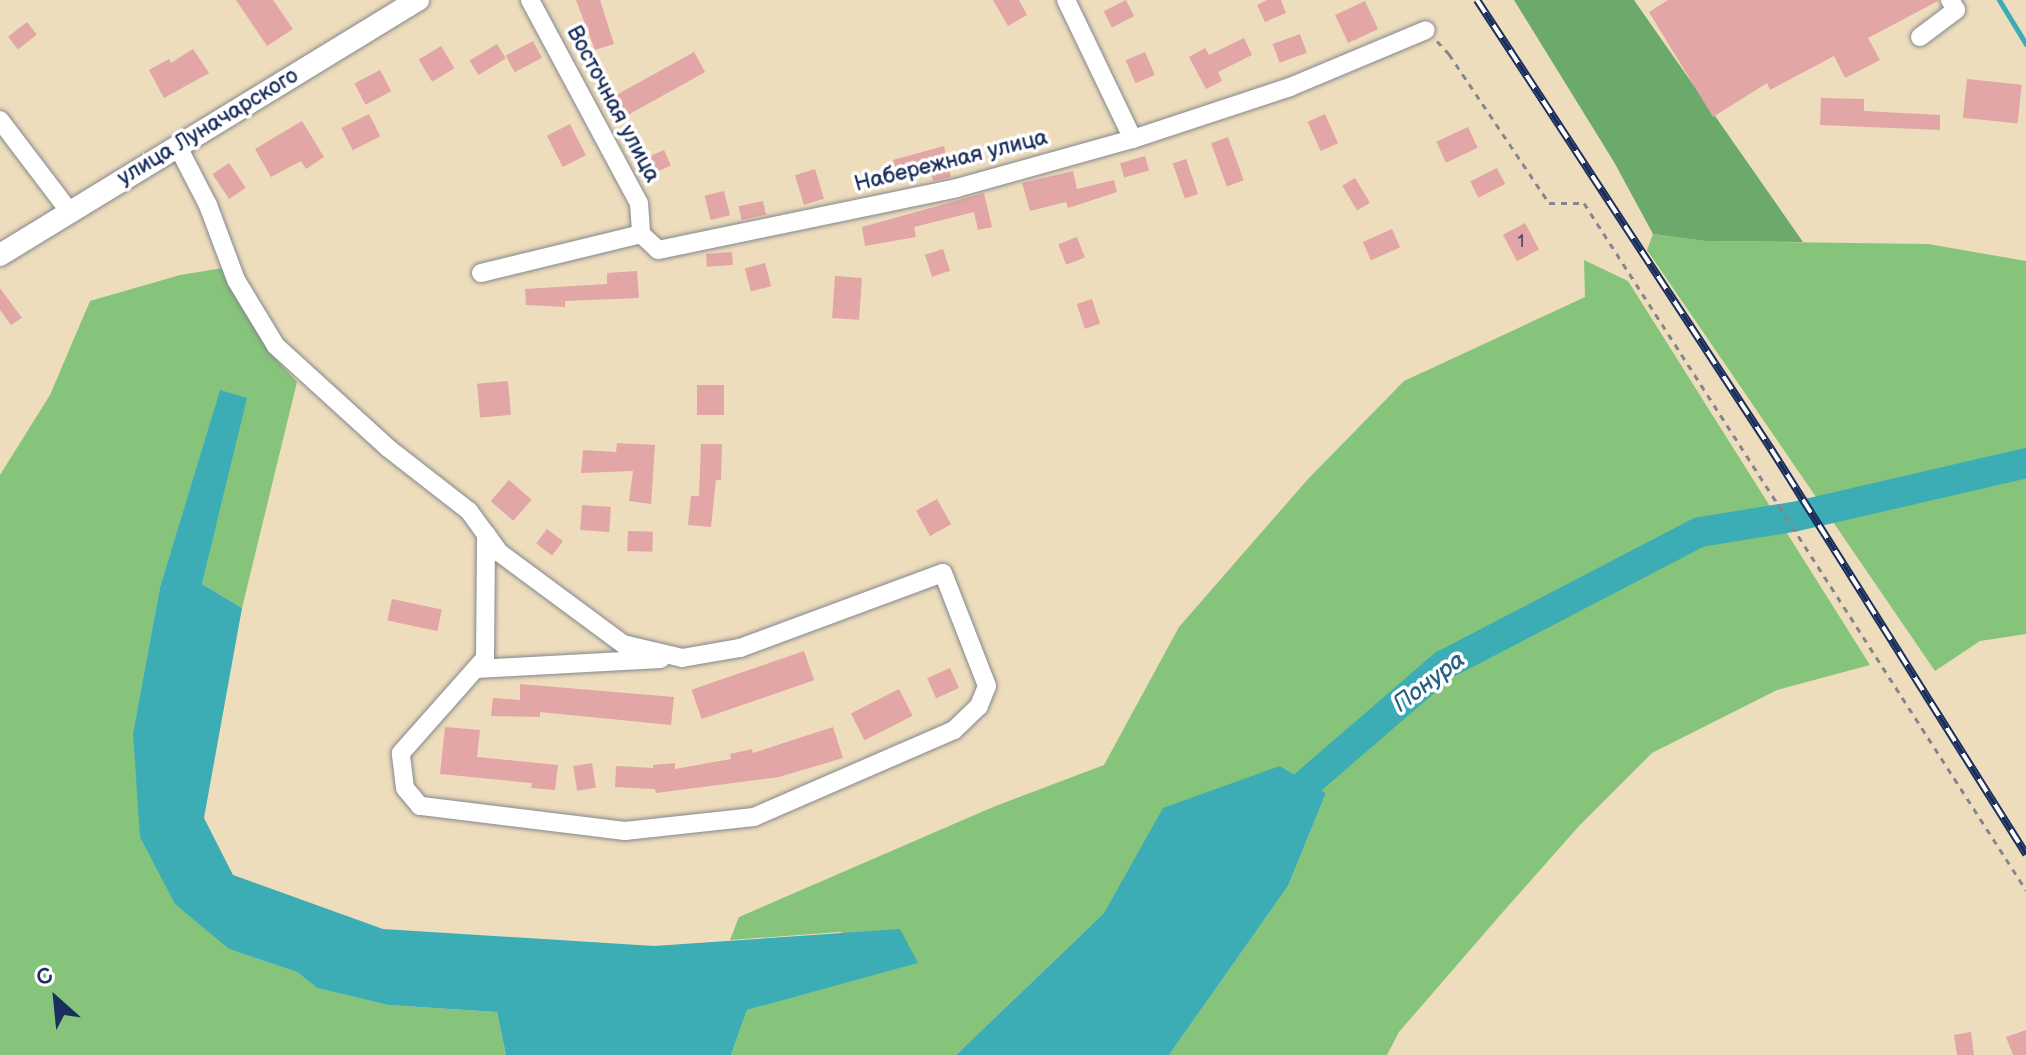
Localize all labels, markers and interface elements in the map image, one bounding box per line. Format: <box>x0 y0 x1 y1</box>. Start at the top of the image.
street label: Восточная улица <box>561 21 665 187</box>
street label: улица Луначарского <box>113 63 303 191</box>
street label: Набережная улица <box>852 124 1050 198</box>
house number: 1 <box>1518 231 1524 253</box>
water label: Понура <box>1387 646 1471 718</box>
north arrow <box>16 959 96 1039</box>
text: С <box>32 962 58 993</box>

